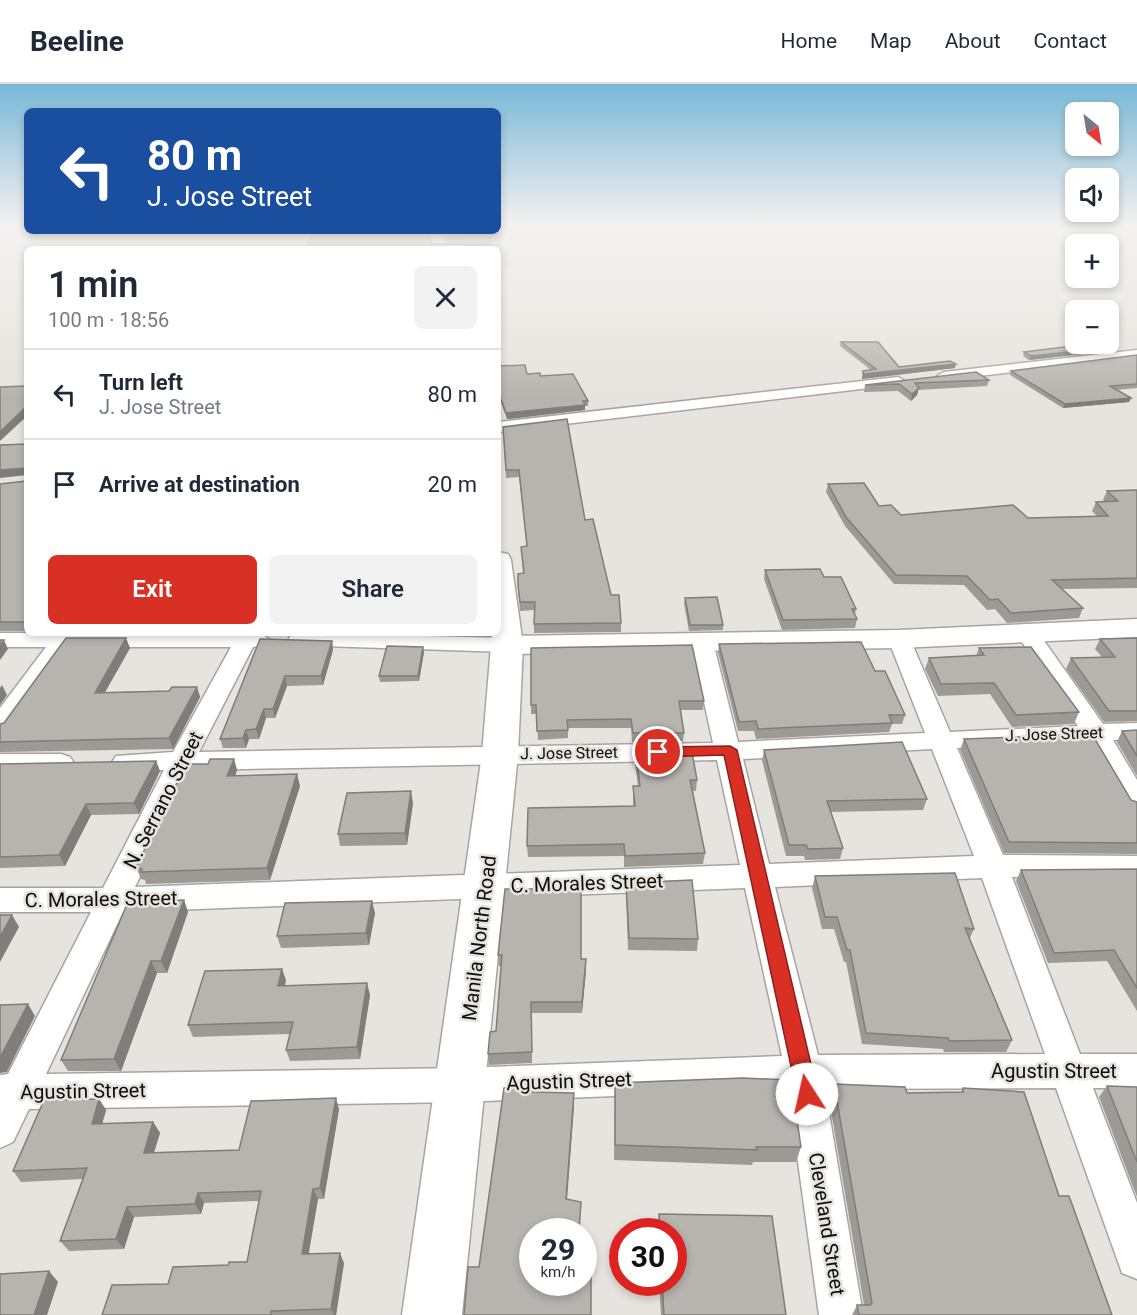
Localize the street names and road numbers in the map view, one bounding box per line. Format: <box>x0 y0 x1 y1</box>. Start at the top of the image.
street label: J. Jose Street <box>1005 723 1103 745</box>
street label: N. Serrano Street <box>118 727 208 873</box>
street label: J. Jose Street <box>520 743 618 763</box>
street label: Manila North Road <box>457 854 501 1022</box>
street label: C. Morales Street <box>510 868 664 898</box>
street label: C. Morales Street <box>24 886 178 912</box>
street label: Agustin Street <box>991 1059 1117 1083</box>
street label: Agustin Street <box>506 1067 632 1095</box>
street label: Agustin Street <box>20 1078 146 1104</box>
street label: Cleveland Street <box>804 1151 850 1297</box>

